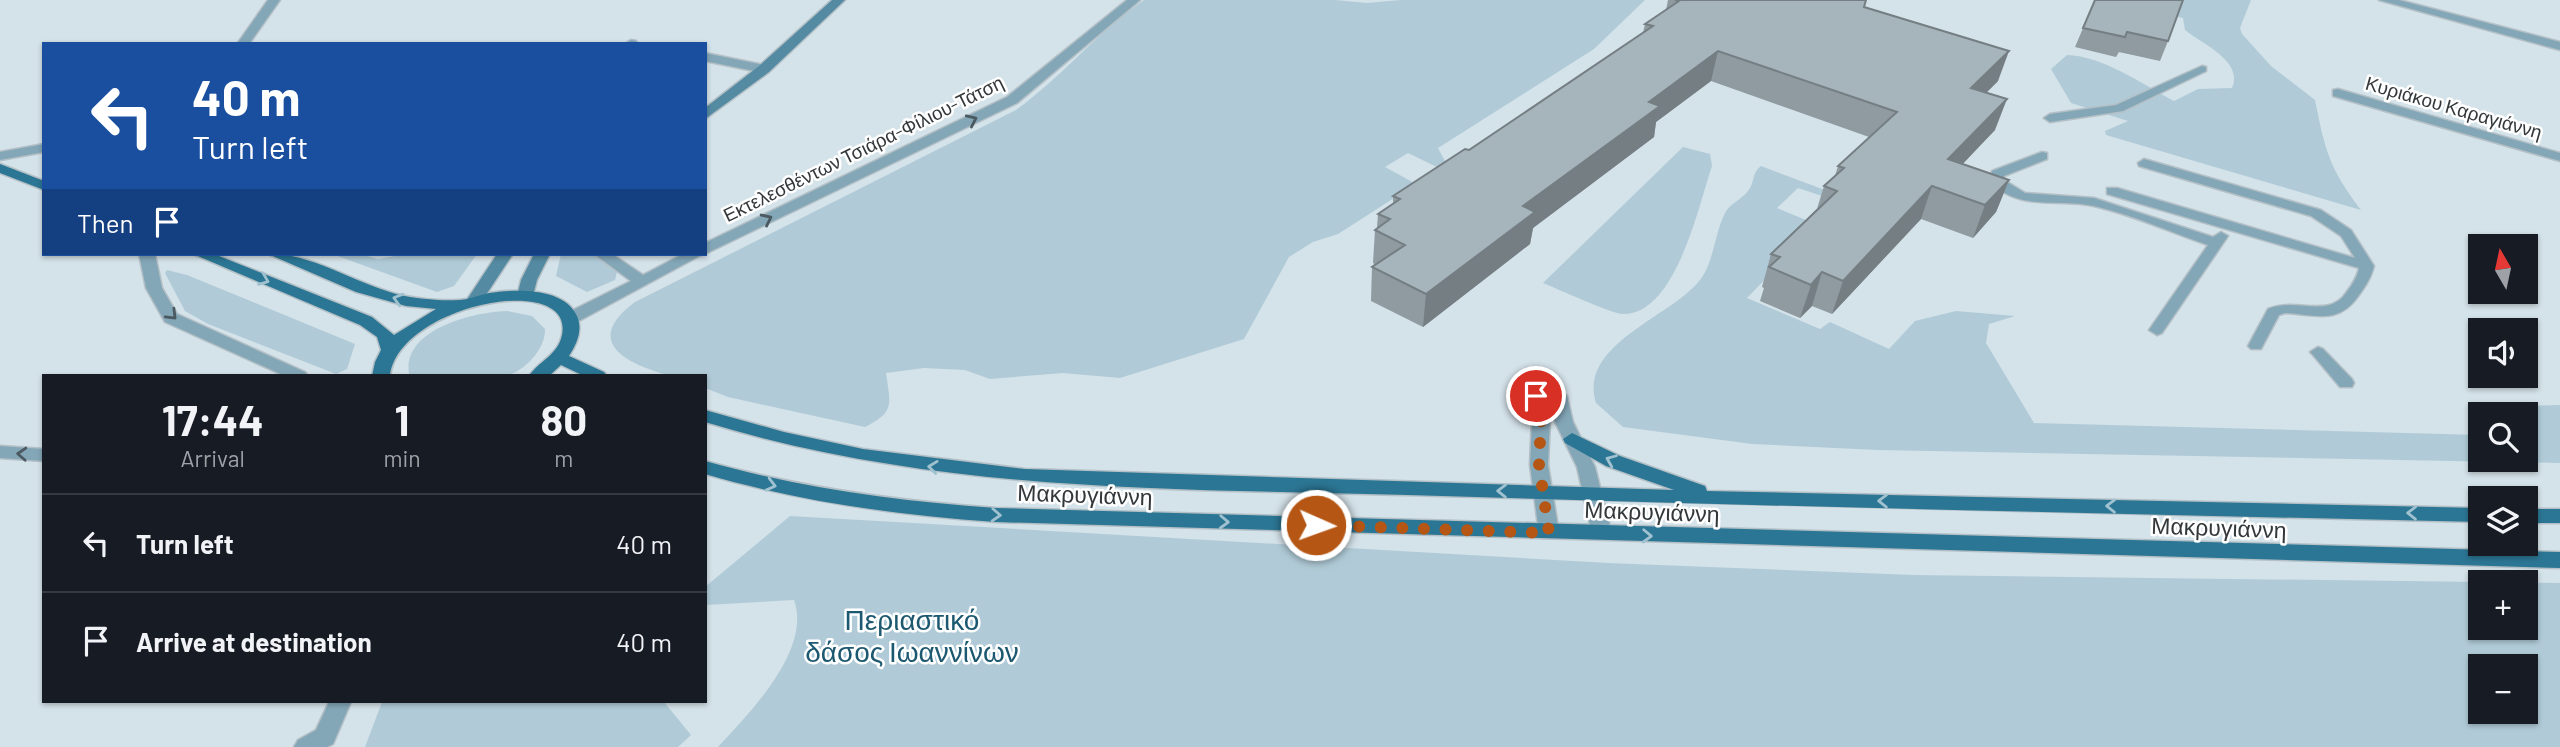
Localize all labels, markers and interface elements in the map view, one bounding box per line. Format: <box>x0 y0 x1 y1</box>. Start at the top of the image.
text: 40 m <box>192 67 300 126</box>
icon: left <box>77 70 168 161</box>
street label: Εκτελεσθέντων Τσιάρα-Φίλιου-Τάτση <box>719 70 1007 226</box>
street label: Κυριάκου Καραγιάννη <box>2363 71 2545 143</box>
one-way arrow <box>965 115 977 129</box>
text: Turn left <box>192 127 309 165</box>
icon: arrive <box>148 203 186 241</box>
text: Then <box>77 207 134 238</box>
one-way arrow <box>760 213 772 227</box>
north arrow <box>2468 234 2538 304</box>
map controls <box>2468 234 2538 724</box>
one-way arrow <box>258 271 270 285</box>
one-way arrow <box>392 293 404 307</box>
one-way arrow <box>163 307 176 320</box>
button: sound <box>2468 318 2538 388</box>
pin <box>1506 366 1566 426</box>
icon: arrive <box>1517 377 1555 415</box>
text: 17:44 <box>162 394 264 444</box>
text: 1 <box>395 394 409 444</box>
text: 80 <box>541 394 587 444</box>
button: search <box>2468 402 2538 472</box>
text: Arrival <box>181 444 245 472</box>
text: min <box>383 444 421 472</box>
text: m <box>554 444 573 472</box>
one-way arrow <box>16 446 27 461</box>
one-way arrow <box>1606 454 1618 468</box>
one-way arrow <box>927 459 939 474</box>
one-way arrow <box>765 477 777 491</box>
street label: Μακρυγιάννη <box>1017 478 1153 510</box>
one-way arrow <box>1497 483 1507 499</box>
button: layers <box>2468 486 2538 556</box>
position arrow <box>1279 488 1353 562</box>
one-way arrow <box>1877 494 1888 509</box>
street label: Μακρυγιάννη <box>1584 495 1720 527</box>
one-way arrow <box>2105 499 2116 514</box>
one-way arrow <box>2406 505 2416 521</box>
one-way arrow <box>991 507 1002 522</box>
street label: Μακρυγιάννη <box>2151 511 2287 543</box>
one-way arrow <box>1218 515 1229 530</box>
icon: left <box>77 524 115 562</box>
text: Turn left <box>136 528 234 559</box>
text: 40 m <box>616 528 672 559</box>
one-way arrow <box>1642 528 1653 543</box>
button: + <box>2468 570 2538 640</box>
park label: Περιαστικό δάσος Ιωαννίνων <box>805 602 1019 668</box>
icon: arrive <box>77 622 115 660</box>
text: Arrive at destination <box>136 626 372 657</box>
text: 40 m <box>616 626 672 657</box>
button: − <box>2468 654 2538 724</box>

